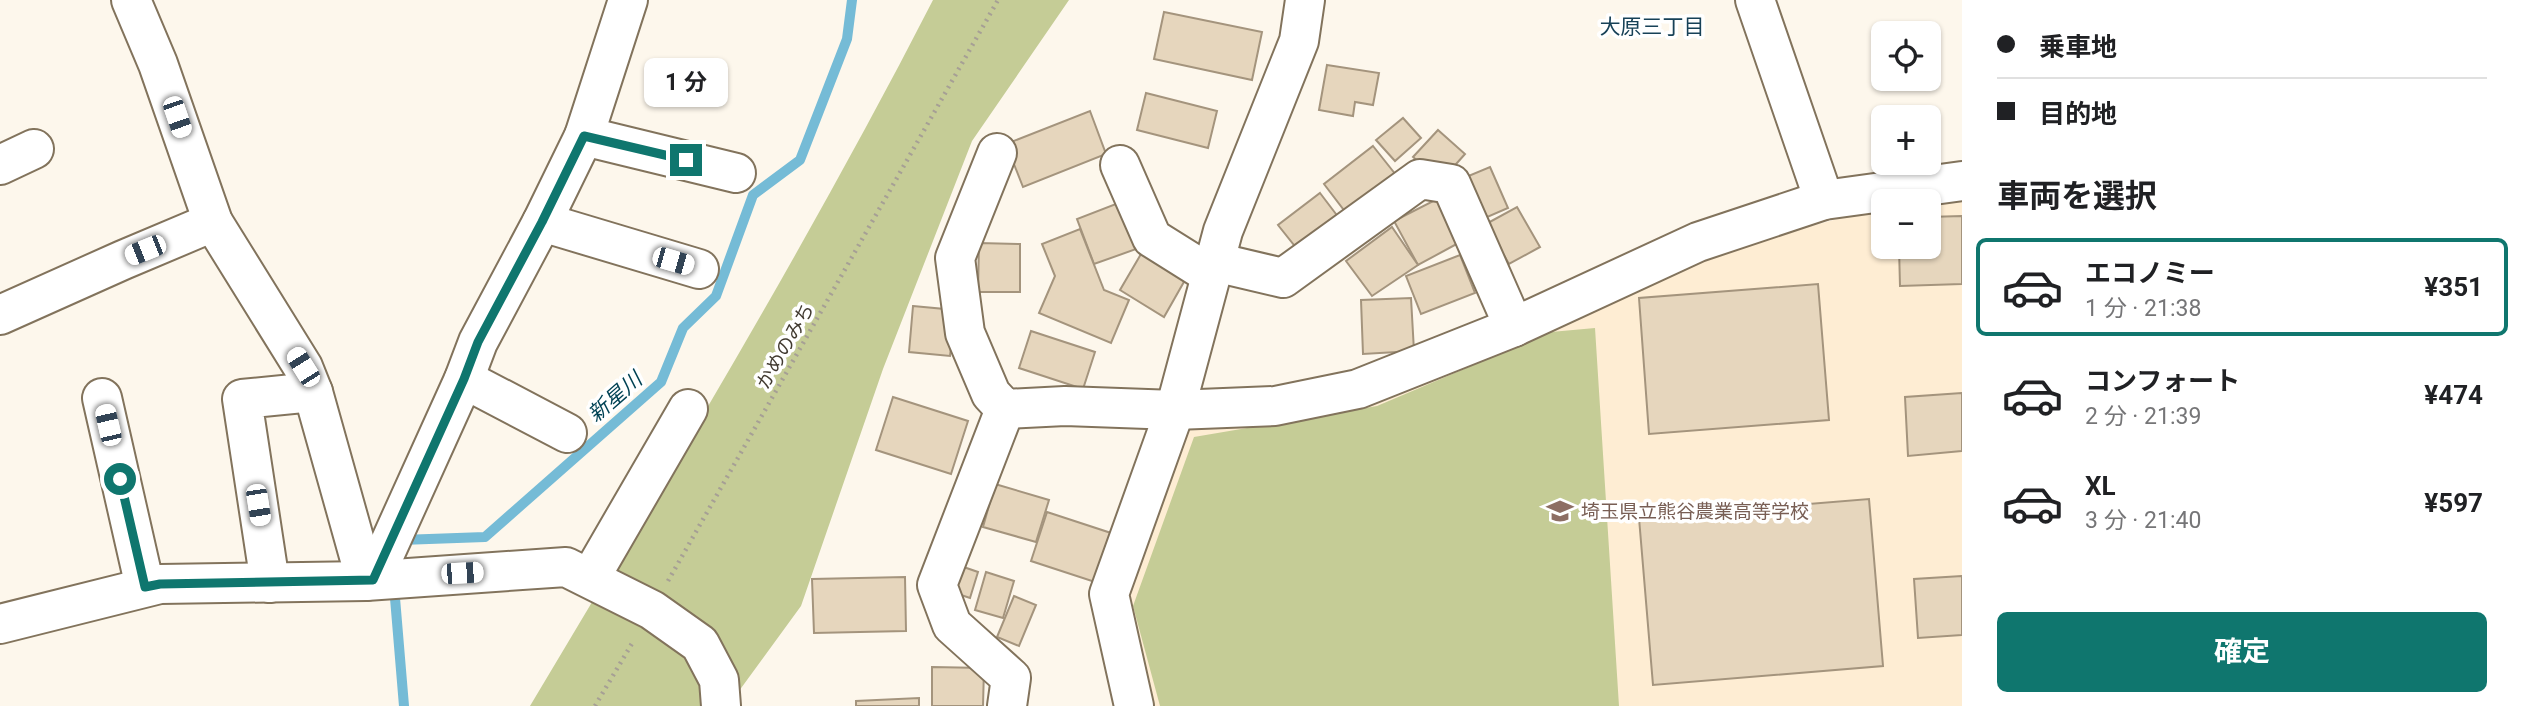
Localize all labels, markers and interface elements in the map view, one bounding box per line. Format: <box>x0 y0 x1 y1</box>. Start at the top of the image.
district label: 大原三丁目 <box>1600 15 1705 39</box>
map controls <box>1871 21 1941 259</box>
button: locate <box>1871 21 1941 91</box>
text: 乗車地 <box>2039 32 2117 62</box>
callout: 1 分 <box>644 58 728 108</box>
text: 1 分 <box>665 69 707 96</box>
car <box>161 94 194 140</box>
text: 目的地 <box>2039 99 2117 129</box>
button: + <box>1871 105 1941 175</box>
route end <box>670 144 702 176</box>
text: 車両を選択 <box>1997 177 2157 215</box>
button: − <box>1871 189 1941 259</box>
car <box>122 232 169 268</box>
car <box>650 245 697 277</box>
icon: car <box>2001 256 2064 319</box>
text: エコノミー <box>2085 258 2215 288</box>
text: ¥351 <box>2424 272 2483 302</box>
text: 1 分 · 21:38 <box>2085 295 2201 322</box>
street label: かめのみち <box>751 299 819 393</box>
car <box>283 344 324 390</box>
icon: car <box>2001 364 2064 427</box>
water label: 新星川 <box>583 366 648 427</box>
text: コンフォート <box>2085 366 2240 396</box>
text: ¥474 <box>2424 380 2483 410</box>
car <box>94 402 123 448</box>
text: 2 分 · 21:39 <box>2085 403 2201 430</box>
route start <box>104 463 136 495</box>
text: XL <box>2085 471 2116 501</box>
icon: car <box>2001 472 2064 535</box>
car <box>245 483 272 527</box>
text: ¥597 <box>2424 488 2483 518</box>
school or university icon: 埼玉県立熊谷農業高等学校 <box>1545 496 1575 526</box>
place label: 埼玉県立熊谷農業高等学校 <box>1581 500 1809 523</box>
text: 3 分 · 21:40 <box>2085 507 2201 534</box>
car <box>441 561 484 585</box>
button: 確定 <box>1997 612 2487 692</box>

